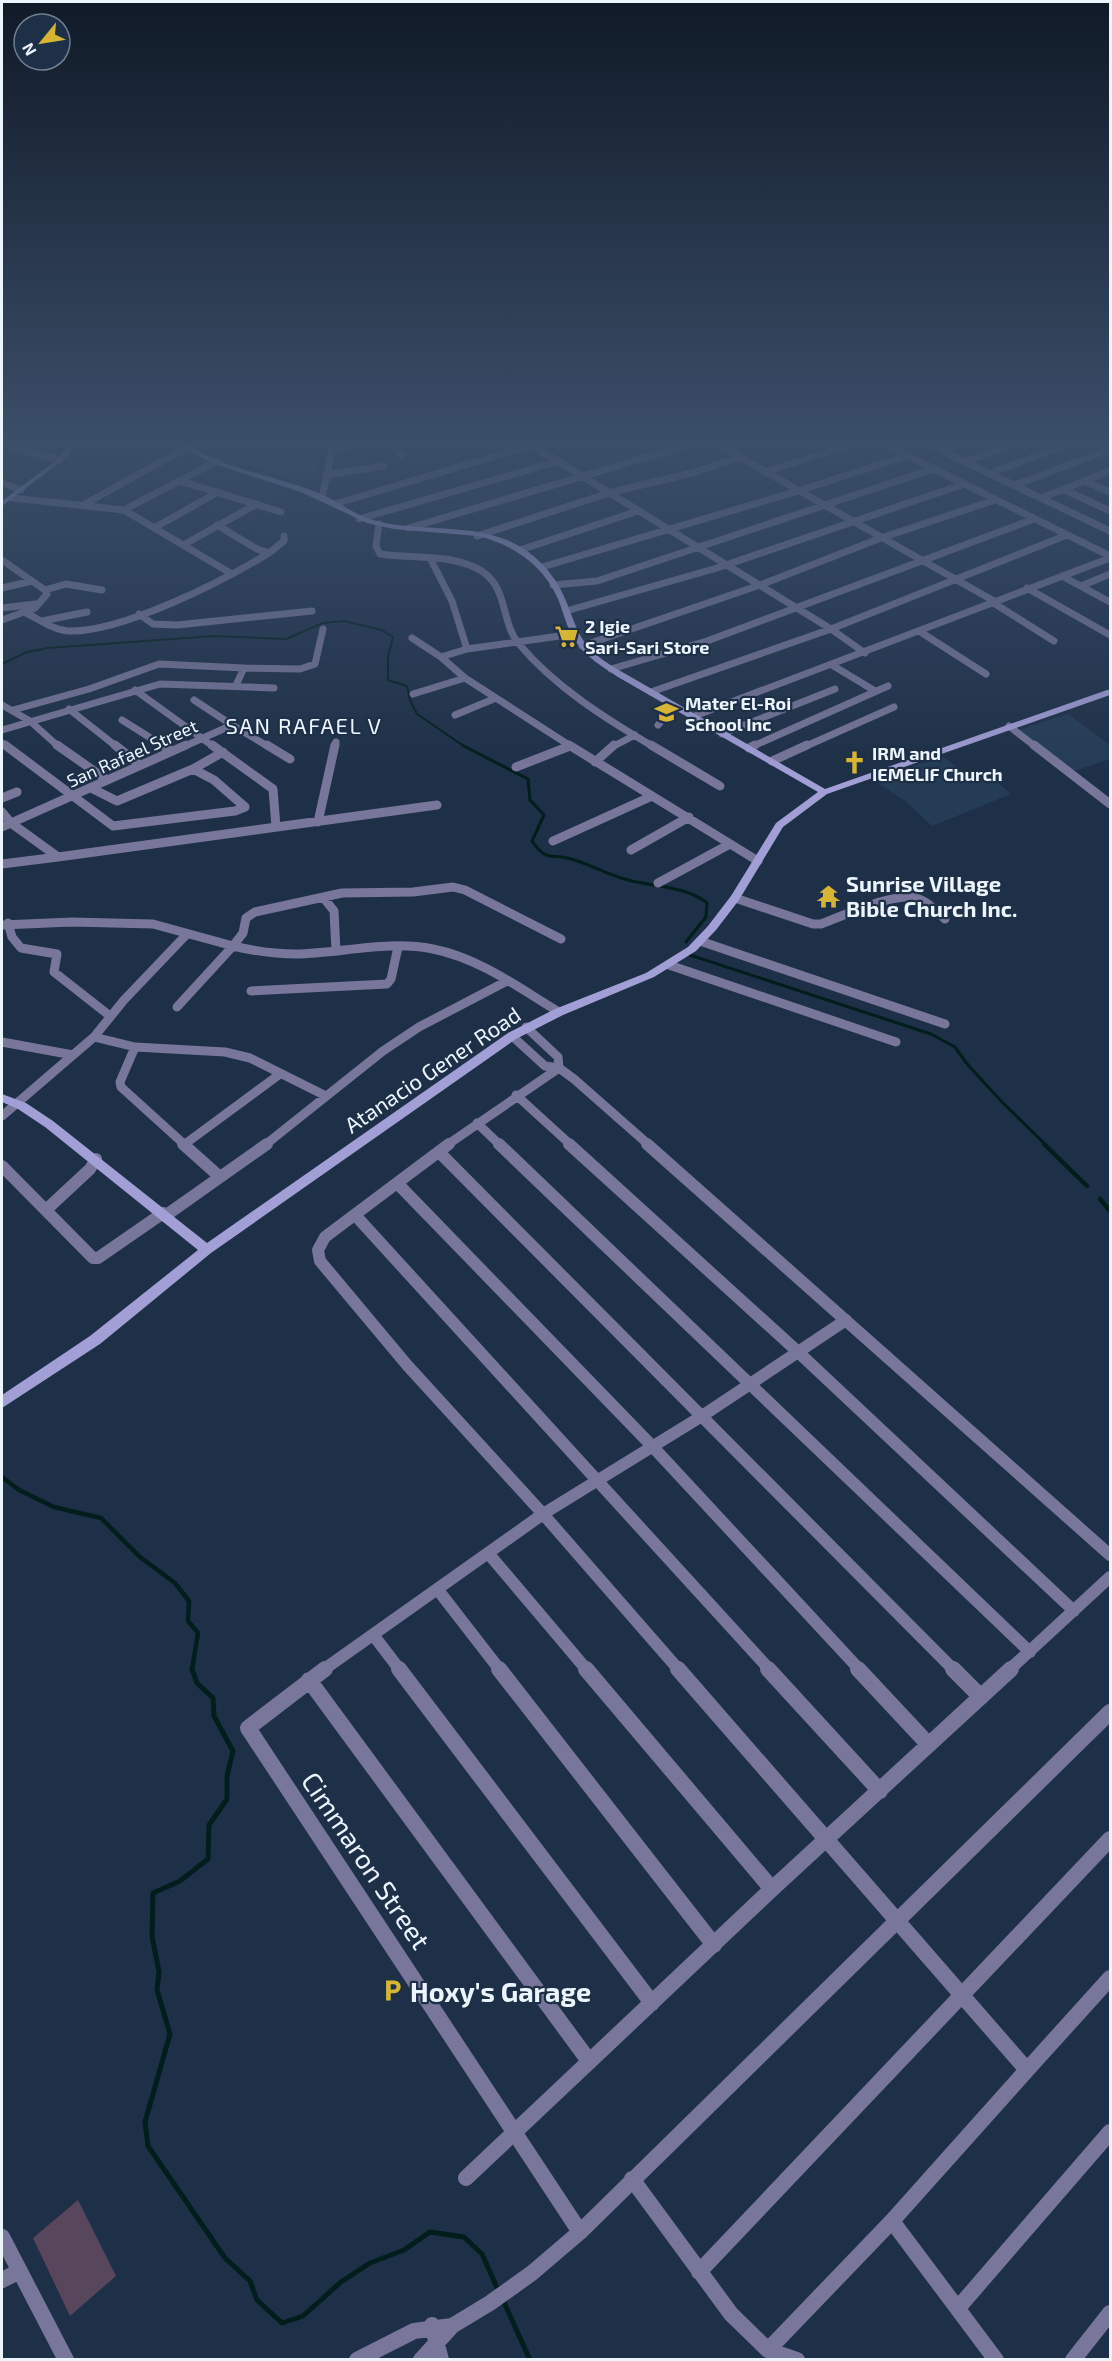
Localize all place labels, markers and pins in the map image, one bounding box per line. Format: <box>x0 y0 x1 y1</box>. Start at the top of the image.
place label: 2 Igie Sari-Sari Store <box>585 615 709 658</box>
supermarket icon: 2 Igie Sari-Sari Store <box>554 623 580 649</box>
place label: Mater El-Roi School Inc <box>685 692 791 735</box>
school or university icon: Mater El-Roi School Inc <box>654 700 680 726</box>
place label: IRM and IEMELIF Church <box>872 742 1003 785</box>
church icon: IRM and IEMELIF Church <box>841 750 867 776</box>
place label: Sunrise Village Bible Church Inc. <box>846 870 1017 921</box>
temple icon: Sunrise Village Bible Church Inc. <box>815 883 841 909</box>
place label: Hoxy's Garage <box>410 1975 591 2008</box>
parking icon: Hoxy's Garage <box>379 1978 405 2004</box>

